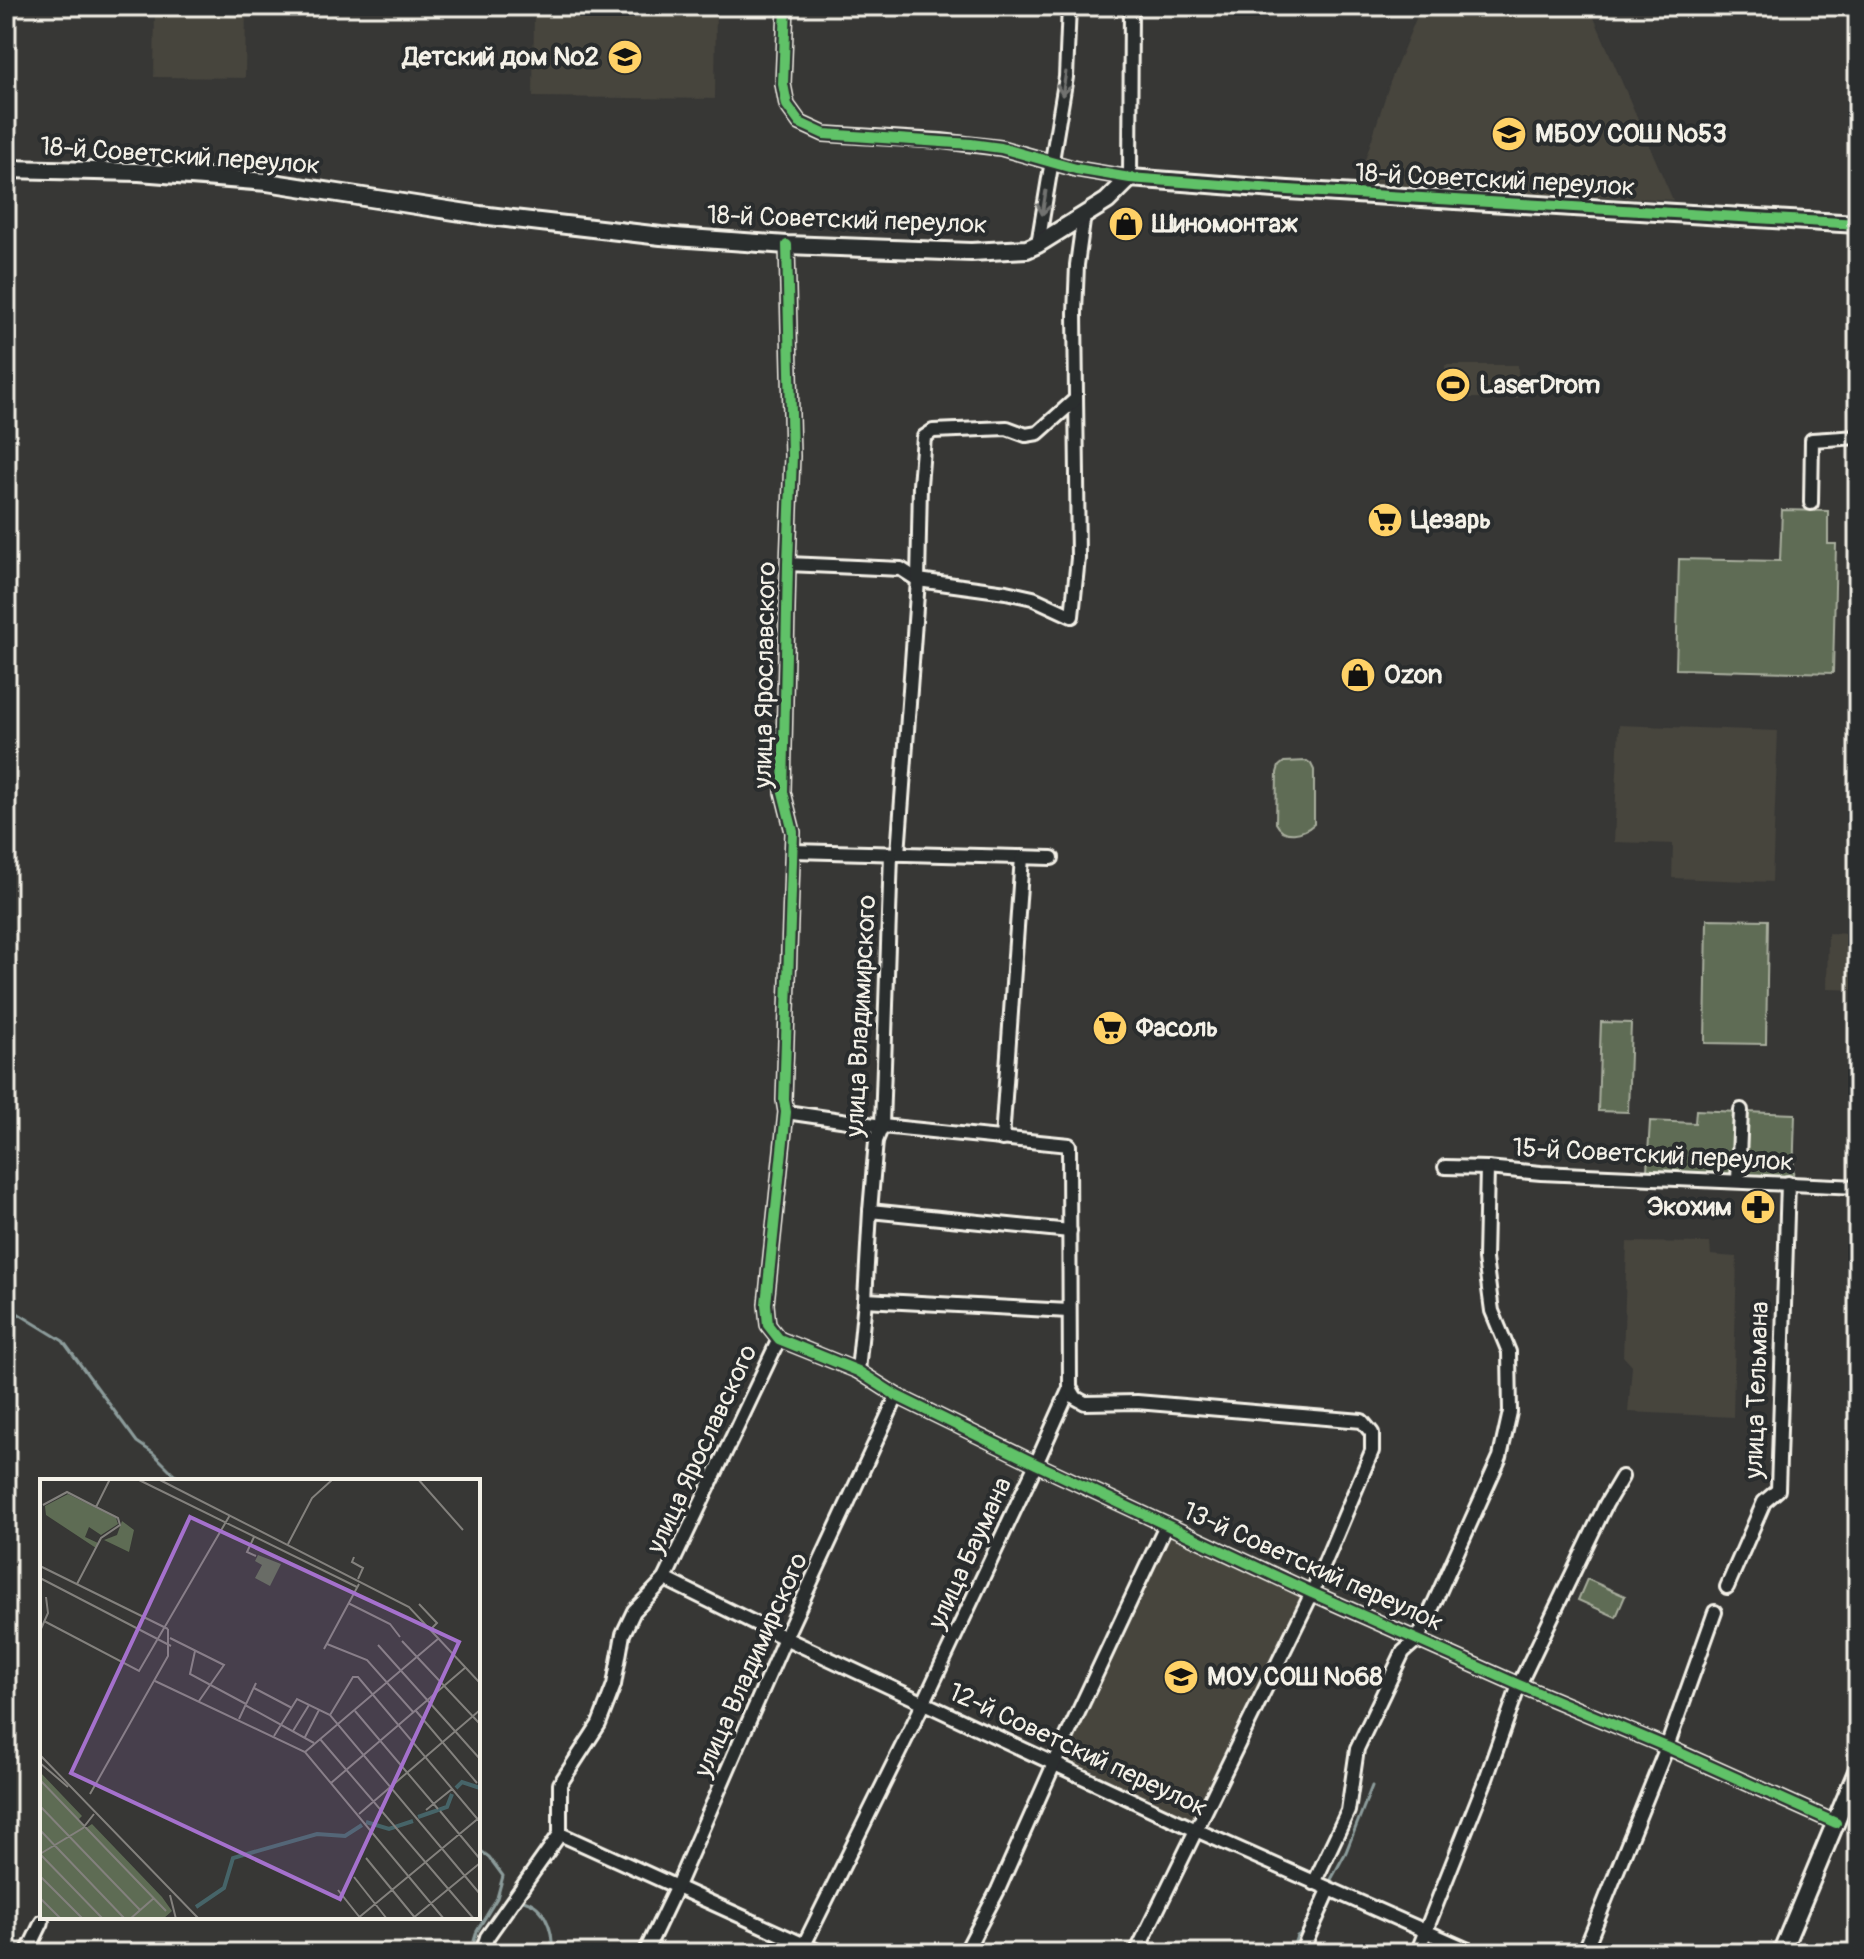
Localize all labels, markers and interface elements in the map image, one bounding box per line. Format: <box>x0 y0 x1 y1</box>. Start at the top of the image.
school or university icon: Детский дом №2 <box>606 38 644 76</box>
place label: Детский дом №2 <box>401 41 599 73</box>
one-way arrow <box>1056 71 1071 96</box>
school or university icon: МБОУ СОШ №53 <box>1490 115 1528 153</box>
place label: МБОУ СОШ №53 <box>1535 118 1727 150</box>
street label: 18-й Советский переулок <box>39 130 321 182</box>
street label: 18-й Советский переулок <box>1354 157 1636 203</box>
one-way arrow <box>1036 190 1051 215</box>
street label: 18-й Советский переулок <box>706 199 988 241</box>
shop icon: Шиномонтаж <box>1107 205 1145 243</box>
place label: Шиномонтаж <box>1151 208 1298 240</box>
sports icon: LaseгDrom <box>1434 366 1472 404</box>
place label: LaseгDrom <box>1479 369 1600 401</box>
supermarket icon: Цезарь <box>1366 501 1404 539</box>
place label: Цезарь <box>1411 504 1491 536</box>
street label: улица Ярославского <box>747 561 783 790</box>
shop icon: Ozon <box>1339 656 1377 694</box>
place label: Ozon <box>1384 659 1443 691</box>
street label: улица Владимирского <box>839 894 883 1139</box>
supermarket icon: Фасоль <box>1091 1009 1129 1047</box>
place label: Фасоль <box>1135 1012 1218 1044</box>
street label: 15-й Советский переулок <box>1511 1132 1795 1178</box>
pharmacy icon: Экохим <box>1739 1188 1777 1226</box>
place label: Экохим <box>1647 1191 1732 1223</box>
street label: улица Тельмана <box>1738 1301 1776 1480</box>
street label: улица Ярославского <box>639 1339 764 1559</box>
street label: улица Баумана <box>921 1472 1019 1635</box>
inset map <box>40 1479 480 1919</box>
street label: 13-й Советский переулок <box>1178 1495 1448 1639</box>
street label: улица Владимирского <box>687 1548 815 1783</box>
school or university icon: МОУ СОШ №68 <box>1162 1658 1200 1696</box>
place label: МОУ СОШ №68 <box>1207 1661 1383 1693</box>
street label: 12-й Советский переулок <box>943 1676 1213 1824</box>

